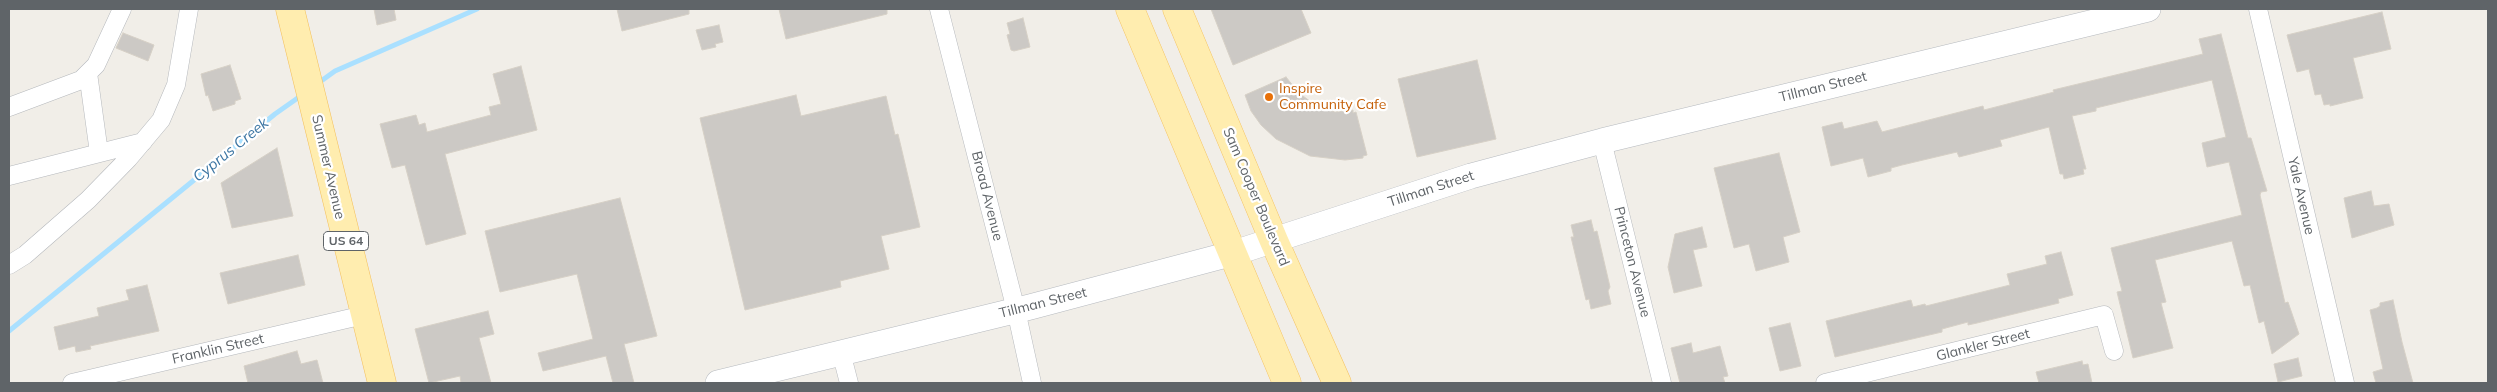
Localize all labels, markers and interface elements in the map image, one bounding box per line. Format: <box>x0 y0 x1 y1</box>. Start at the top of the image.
street label: Tillman Street <box>1777 68 1869 106</box>
place label: Inspire Community Cafe <box>1279 81 1386 114</box>
marker: Inspire Community Cafe <box>1263 91 1275 103</box>
street label: Summer Avenue <box>308 113 348 221</box>
water label: Cyprus Creek <box>190 114 272 186</box>
street label: Sam Cooper Boulevard <box>1219 125 1293 269</box>
street label: Broad Avenue <box>968 149 1006 243</box>
street label: Yale Avenue <box>2284 156 2318 236</box>
street label: Tillman Street <box>1386 167 1476 211</box>
street label: Princeton Avenue <box>1610 205 1654 319</box>
road number: US 64 <box>324 232 368 250</box>
street label: Tillman Street <box>997 284 1089 322</box>
street label: Glankler Street <box>1935 325 2031 365</box>
street label: Franklin Street <box>170 330 266 368</box>

